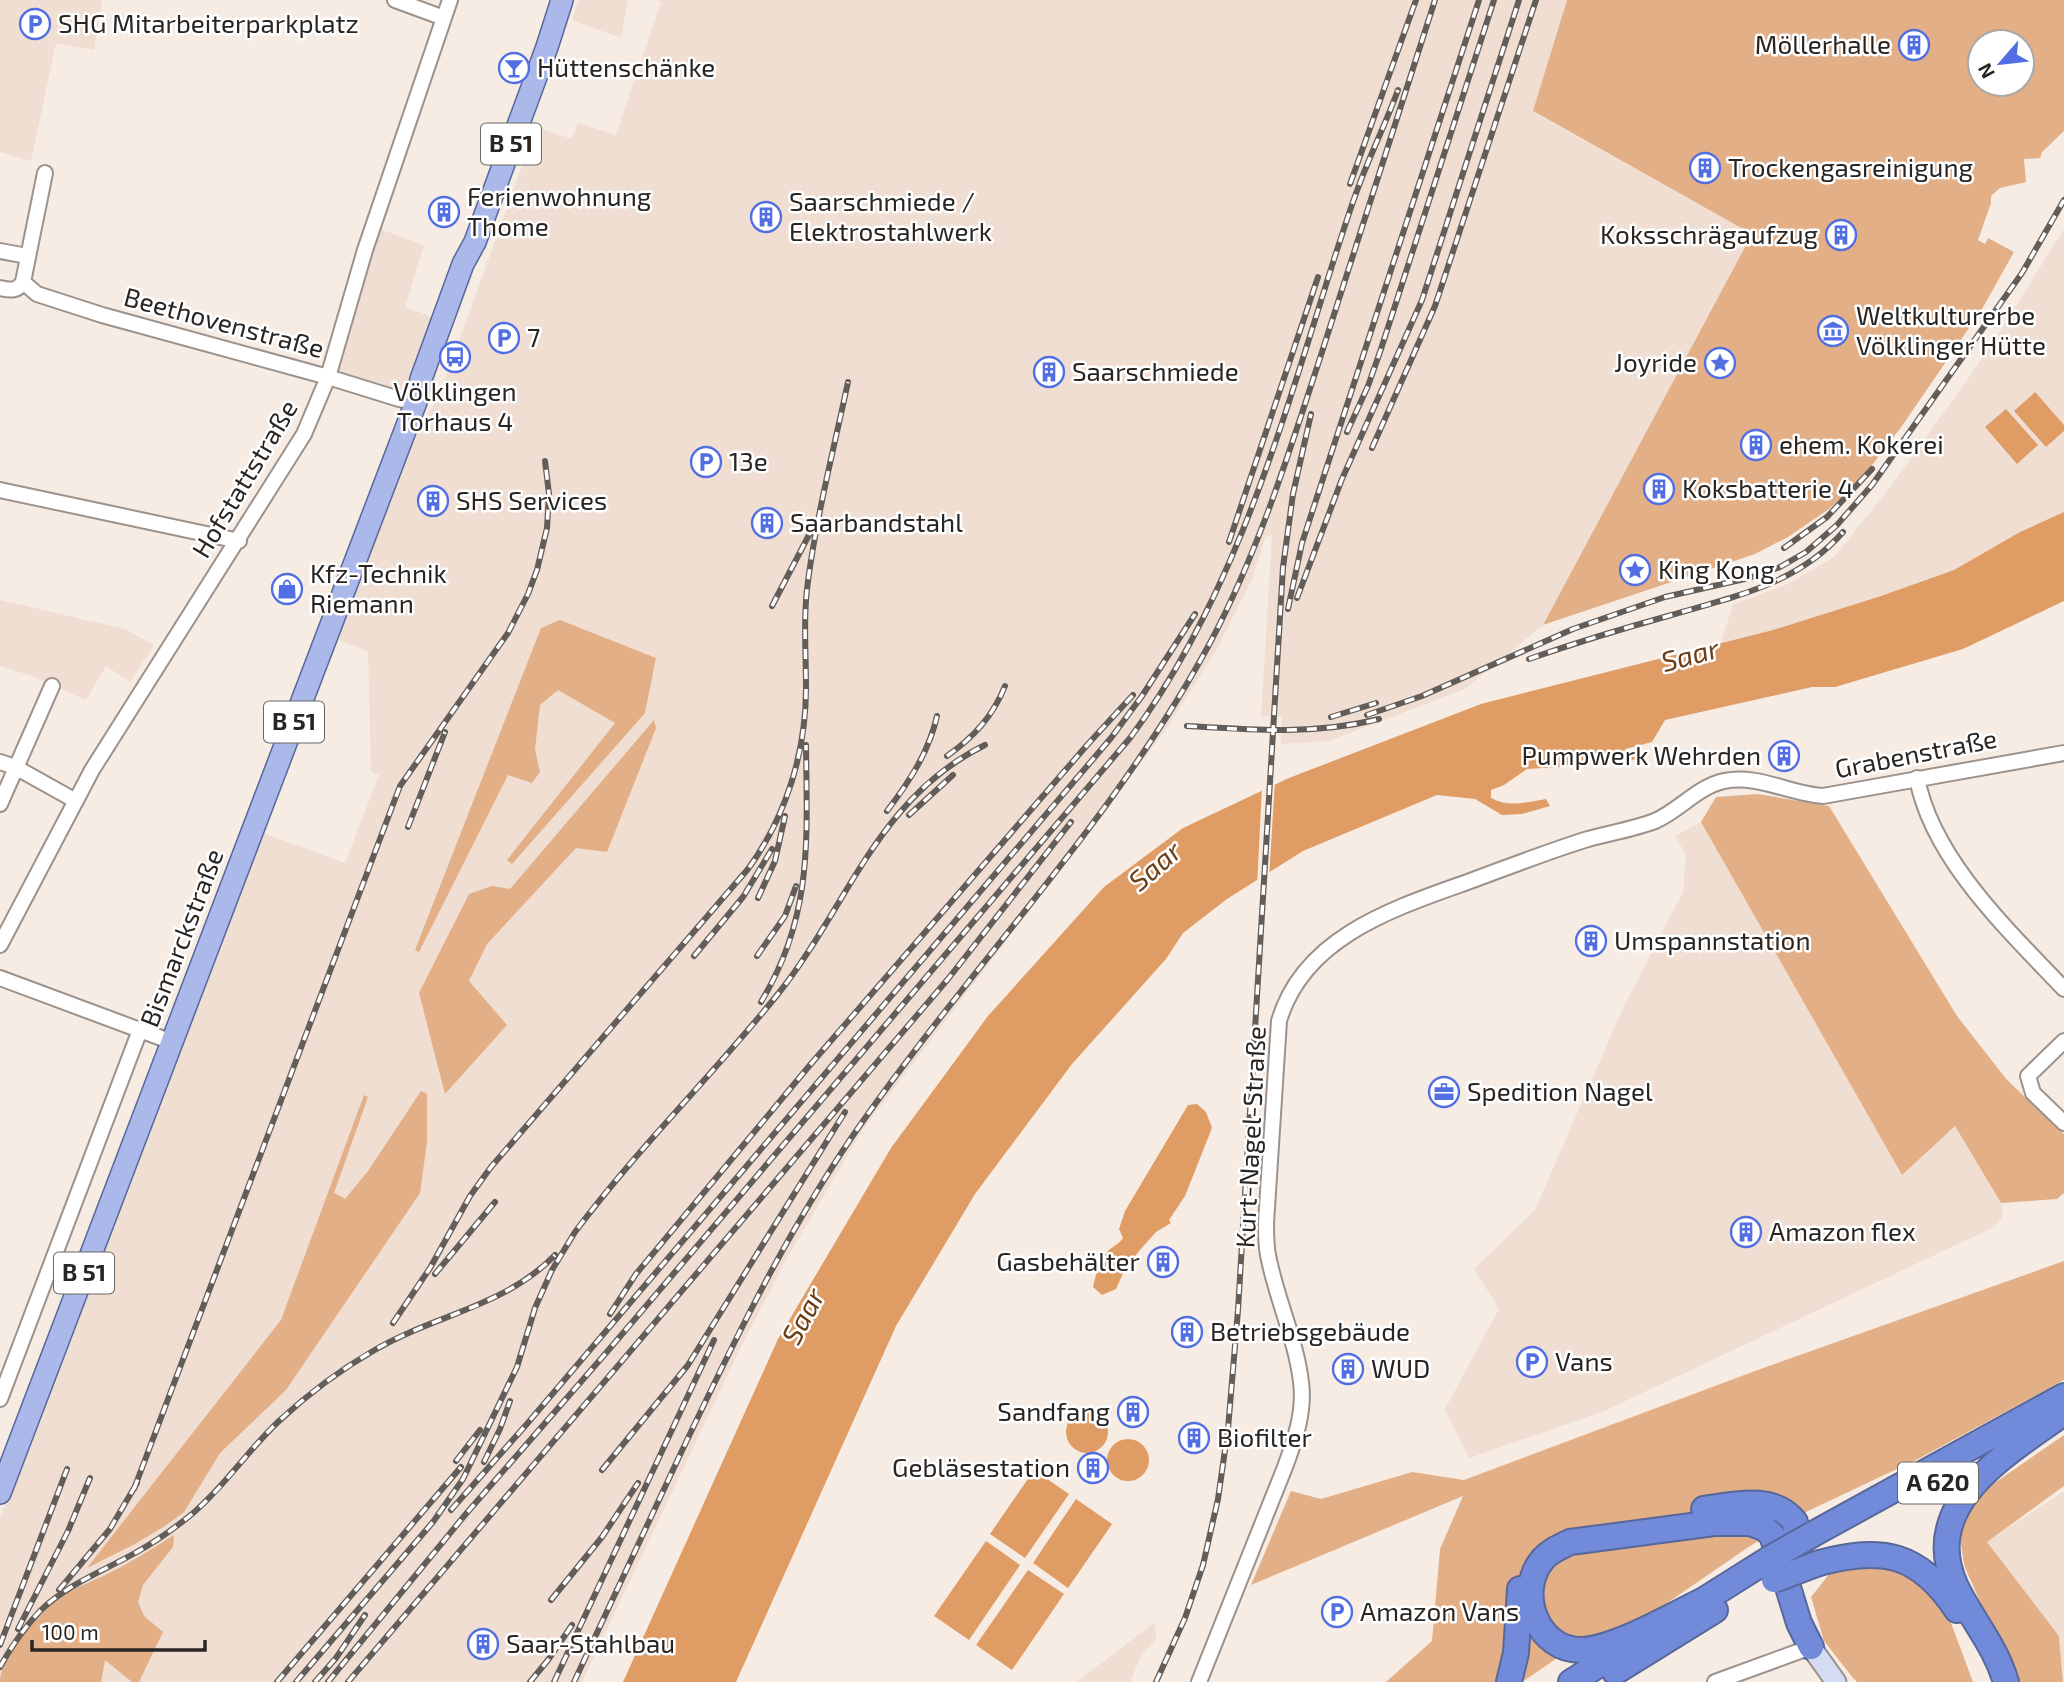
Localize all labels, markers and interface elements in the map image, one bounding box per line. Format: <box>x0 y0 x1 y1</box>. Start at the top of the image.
parking icon: SHG Mitarbeiterparkplatz <box>18 7 52 41</box>
place label: SHG Mitarbeiterparkplatz <box>58 7 359 38</box>
place label: Möllerhalle <box>1755 28 1891 59</box>
building icon: Möllerhalle <box>1897 28 1931 62</box>
north arrow <box>1966 28 2036 98</box>
bar icon: Hüttenschänke <box>497 51 531 85</box>
place label: Hüttenschänke <box>537 51 715 82</box>
text: N <box>1972 60 1999 83</box>
road number: B 51 <box>481 124 541 164</box>
building icon: Trockengasreinigung <box>1688 151 1722 185</box>
place label: Trockengasreinigung <box>1728 151 1973 182</box>
place label: Ferienwohnung Thome <box>467 180 651 241</box>
place label: Saarschmiede / Elektrostahlwerk <box>789 185 992 246</box>
building icon: Ferienwohnung Thome <box>427 195 461 229</box>
building icon: Saarschmiede / Elektrostahlwerk <box>749 200 783 234</box>
place label: Koksschrägaufzug <box>1600 218 1818 249</box>
building icon: Koksschrägaufzug <box>1824 218 1858 252</box>
street label: Beethovenstraße <box>121 280 328 363</box>
place label: Weltkulturerbe Völklinger Hütte <box>1856 299 2046 360</box>
museum icon: Weltkulturerbe Völklinger Hütte <box>1816 314 1850 348</box>
parking icon: 7 <box>487 321 521 355</box>
place label: 7 <box>527 321 540 352</box>
bus stop icon: Völklingen Torhaus 4 <box>438 340 472 374</box>
place label: Joyride <box>1614 346 1697 377</box>
place icon: Joyride <box>1703 346 1737 380</box>
building icon: Saarschmiede <box>1032 355 1066 389</box>
place label: Saarschmiede <box>1072 355 1239 386</box>
place label: Völklingen Torhaus 4 <box>393 375 517 436</box>
street label: Hofstattstraße <box>184 394 303 563</box>
building icon: ehem. Kokerei <box>1739 428 1773 462</box>
place label: ehem. Kokerei <box>1779 428 1944 459</box>
parking icon: 13e <box>689 445 723 479</box>
place label: 13e <box>729 445 768 476</box>
building icon: Koksbatterie 4 <box>1642 472 1676 506</box>
place label: Koksbatterie 4 <box>1682 472 1854 503</box>
building icon: SHS Services <box>416 484 450 518</box>
place label: SHS Services <box>456 484 607 515</box>
building icon: Saarbandstahl <box>750 506 784 540</box>
place label: Saarbandstahl <box>790 506 963 537</box>
place icon: King Kong <box>1618 553 1652 587</box>
place label: King Kong <box>1658 553 1775 584</box>
place label: Kfz-Technik Riemann <box>310 557 447 618</box>
shop icon: Kfz-Technik Riemann <box>270 572 304 606</box>
water label: Saar <box>1657 630 1723 678</box>
road number: B 51 <box>264 702 324 742</box>
street label: Grabenstraße <box>1832 722 1999 783</box>
place label: Pumpwerk Wehrden <box>1522 739 1761 770</box>
building icon: Pumpwerk Wehrden <box>1767 739 1801 773</box>
water label: Saar <box>1121 833 1188 897</box>
street label: Bismarckstraße <box>132 844 229 1031</box>
building icon: Umspannstation <box>1574 924 1608 958</box>
place label: Umspannstation <box>1614 924 1810 955</box>
street label: Kurt-Nagel-Straße <box>1228 1025 1271 1249</box>
office icon: Spedition Nagel <box>1427 1075 1461 1109</box>
place label: Spedition Nagel <box>1467 1075 1653 1106</box>
building icon: Amazon flex <box>1729 1215 1763 1249</box>
place label: Amazon flex <box>1769 1215 1916 1246</box>
place label: Gasbehälter <box>996 1245 1140 1276</box>
building icon: Gasbehälter <box>1146 1245 1180 1279</box>
road number: B 51 <box>54 1252 114 1294</box>
water label: Saar <box>773 1281 831 1350</box>
building icon: Betriebsgebäude <box>1170 1315 1204 1349</box>
place label: Betriebsgebäude <box>1210 1315 1410 1346</box>
parking icon: Vans <box>1515 1345 1549 1379</box>
place label: Vans <box>1555 1345 1613 1376</box>
building icon: WUD <box>1331 1352 1365 1386</box>
place label: WUD <box>1371 1352 1430 1383</box>
place label: Sandfang <box>997 1395 1110 1426</box>
building icon: Sandfang <box>1116 1395 1150 1429</box>
building icon: Biofilter <box>1177 1421 1211 1455</box>
place label: Biofilter <box>1217 1421 1312 1452</box>
place label: Gebläsestation <box>892 1451 1070 1482</box>
building icon: Gebläsestation <box>1076 1451 1110 1485</box>
road number: A 620 <box>1898 1462 1978 1504</box>
parking icon: Amazon Vans <box>1320 1595 1354 1629</box>
place label: Amazon Vans <box>1360 1595 1519 1626</box>
scale bar <box>32 1608 205 1652</box>
text: 100 m <box>42 1619 99 1644</box>
building icon: Saar-Stahlbau <box>466 1627 500 1661</box>
place label: Saar-Stahlbau <box>506 1627 675 1658</box>

